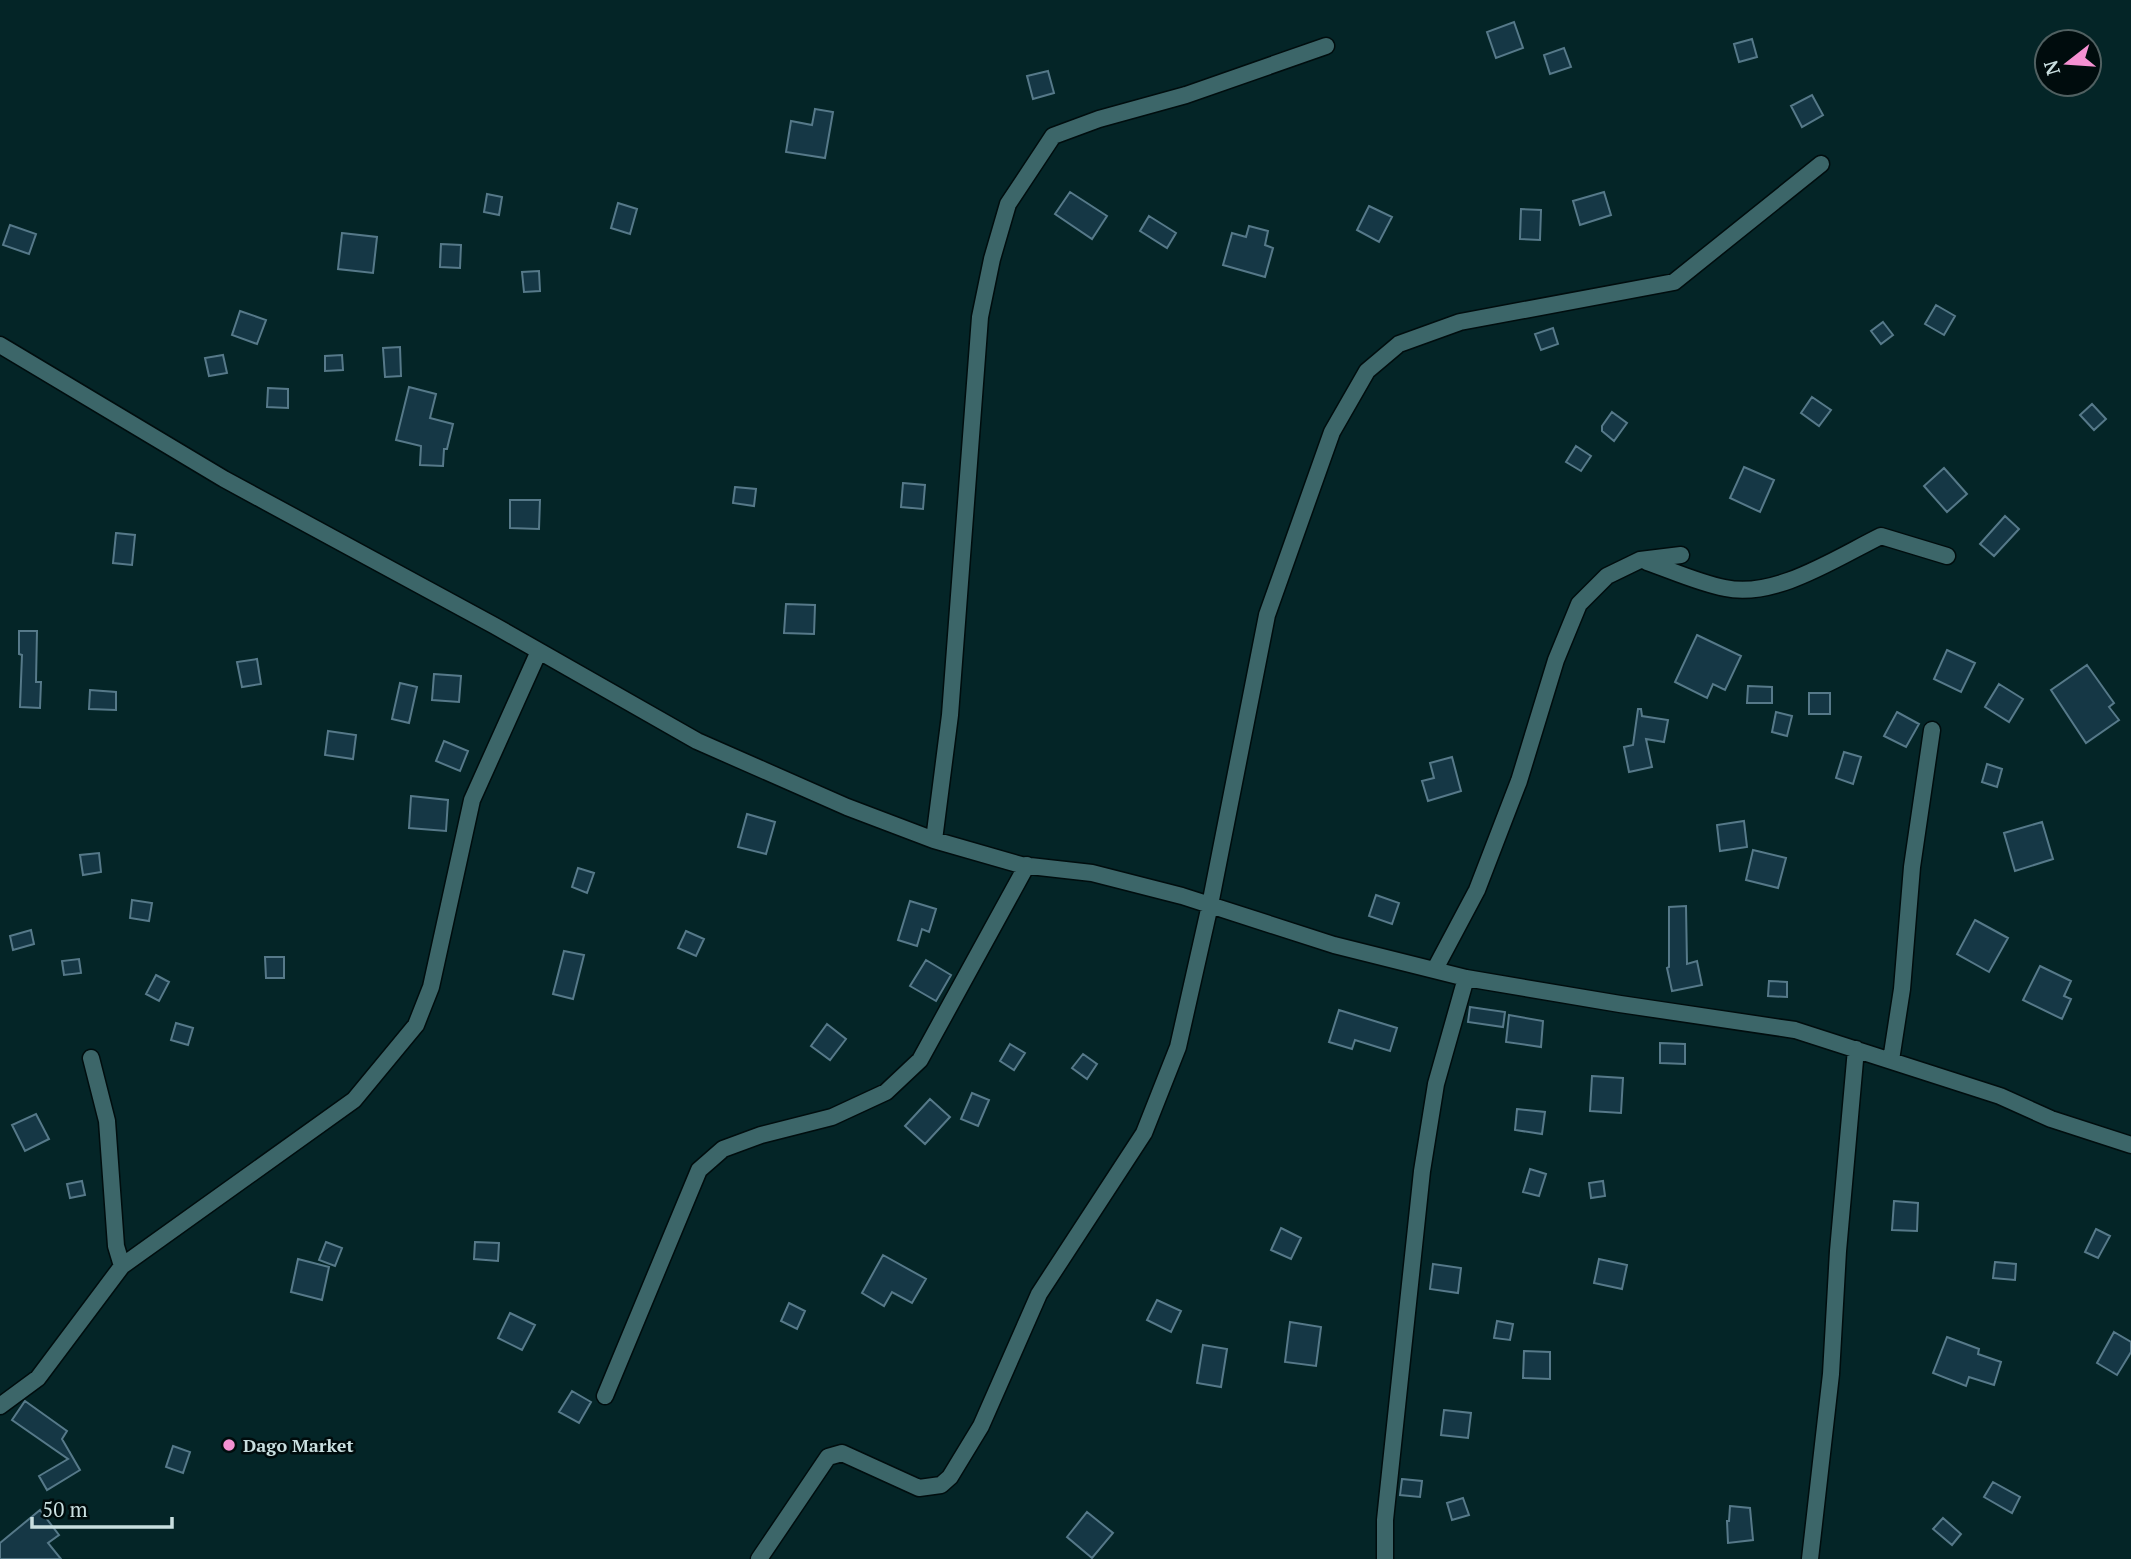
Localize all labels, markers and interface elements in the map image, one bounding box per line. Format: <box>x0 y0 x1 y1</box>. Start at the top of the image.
north arrow <box>2033 28 2103 98</box>
text: N <box>2037 57 2065 79</box>
place label: Dago Market <box>243 1433 354 1457</box>
marker: Dago Market <box>221 1437 237 1453</box>
scale bar <box>32 1486 172 1530</box>
text: 50 m <box>42 1495 88 1523</box>

